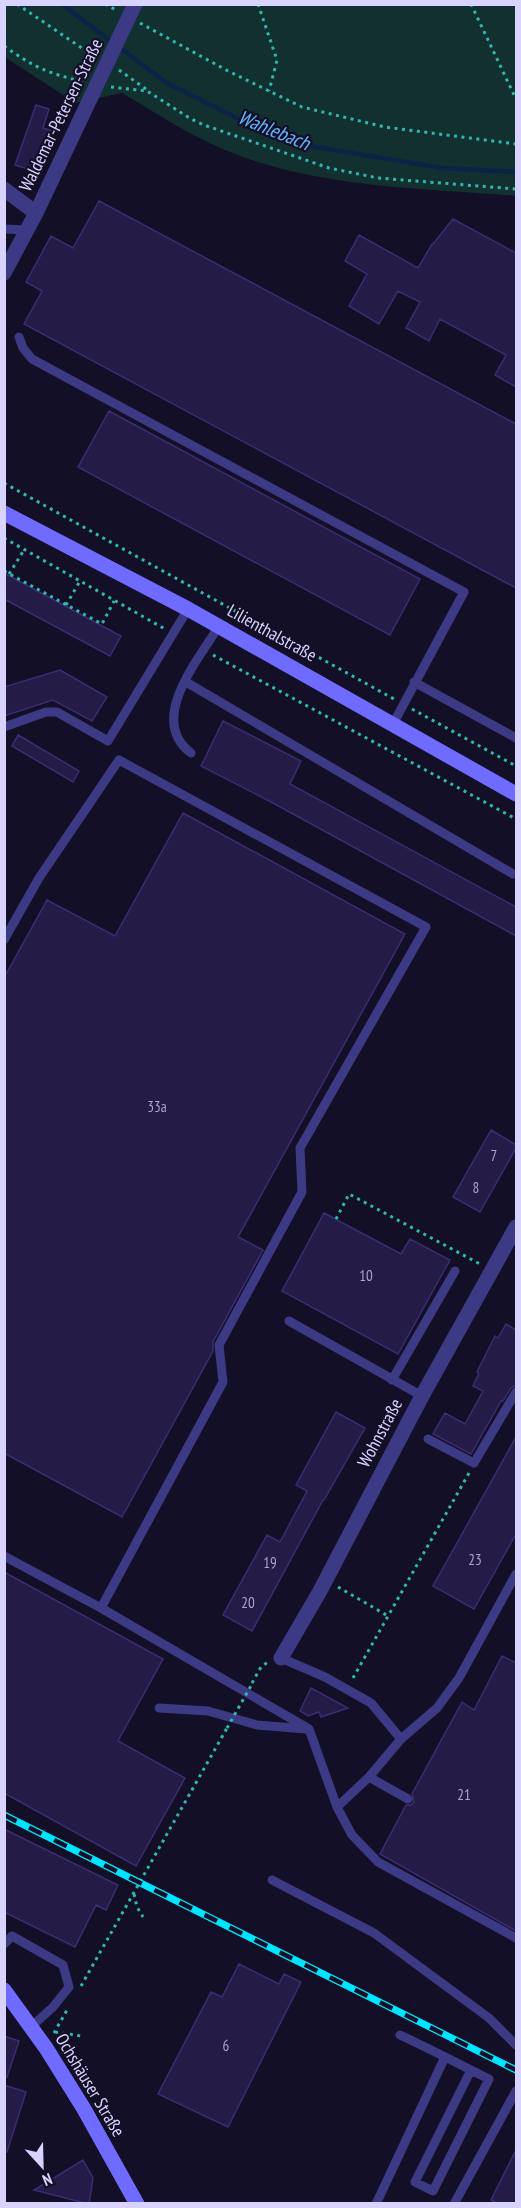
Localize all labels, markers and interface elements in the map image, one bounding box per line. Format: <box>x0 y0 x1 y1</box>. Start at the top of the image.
street label: Waldemar-Petersen-Straße <box>14 35 108 195</box>
water label: Wahlebach <box>234 104 315 157</box>
street label: Lilienthalstraße <box>224 599 321 666</box>
house number: 33a <box>147 1097 167 1116</box>
house number: 7 <box>491 1146 497 1165</box>
house number: 8 <box>473 1178 479 1197</box>
house number: 10 <box>359 1266 373 1285</box>
street label: Wohnstraße <box>352 1395 407 1471</box>
house number: 23 <box>468 1550 482 1569</box>
house number: 19 <box>263 1553 277 1572</box>
house number: 20 <box>241 1593 255 1612</box>
house number: 21 <box>457 1785 471 1804</box>
street label: Ochshäuser Straße <box>51 2029 130 2141</box>
house number: 6 <box>223 2036 230 2055</box>
north arrow <box>12 2136 72 2196</box>
text: N <box>40 2169 55 2191</box>

